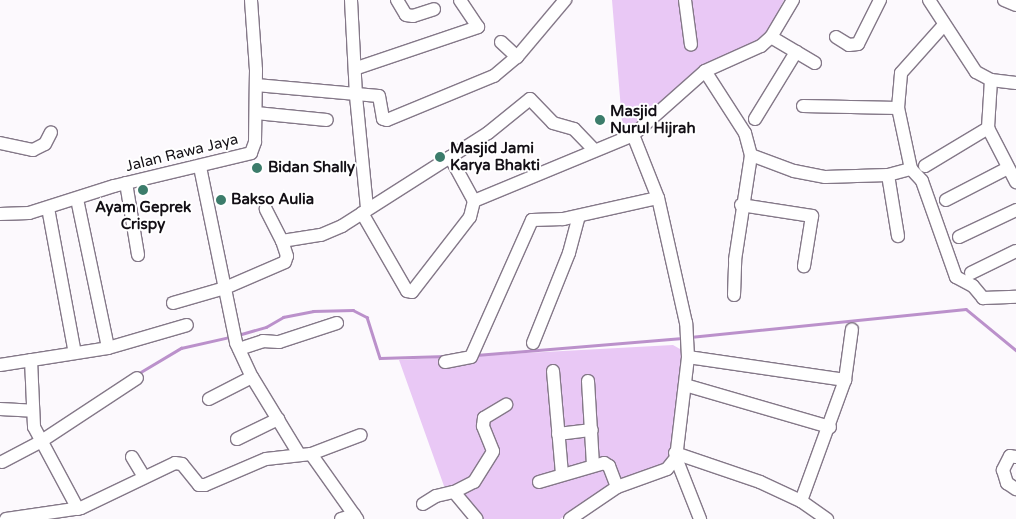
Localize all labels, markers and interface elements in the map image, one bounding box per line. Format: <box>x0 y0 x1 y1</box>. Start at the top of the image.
place label: Masjid Nurul Hijrah <box>610 102 696 137</box>
marker: Masjid Nurul Hijrah <box>594 114 606 126</box>
street label: Jalan Rawa Jaya <box>124 130 240 176</box>
place label: Masjid Jami Karya Bhakti <box>450 139 540 174</box>
marker: Masjid Jami Karya Bhakti <box>434 151 446 163</box>
place label: Bidan Shally <box>268 159 355 177</box>
marker: Bidan Shally <box>250 161 264 175</box>
marker: Ayam Geprek Crispy <box>137 184 149 196</box>
place label: Bakso Aulia <box>231 191 314 209</box>
marker: Bakso Aulia <box>215 194 227 206</box>
place label: Ayam Geprek Crispy <box>95 198 191 233</box>

